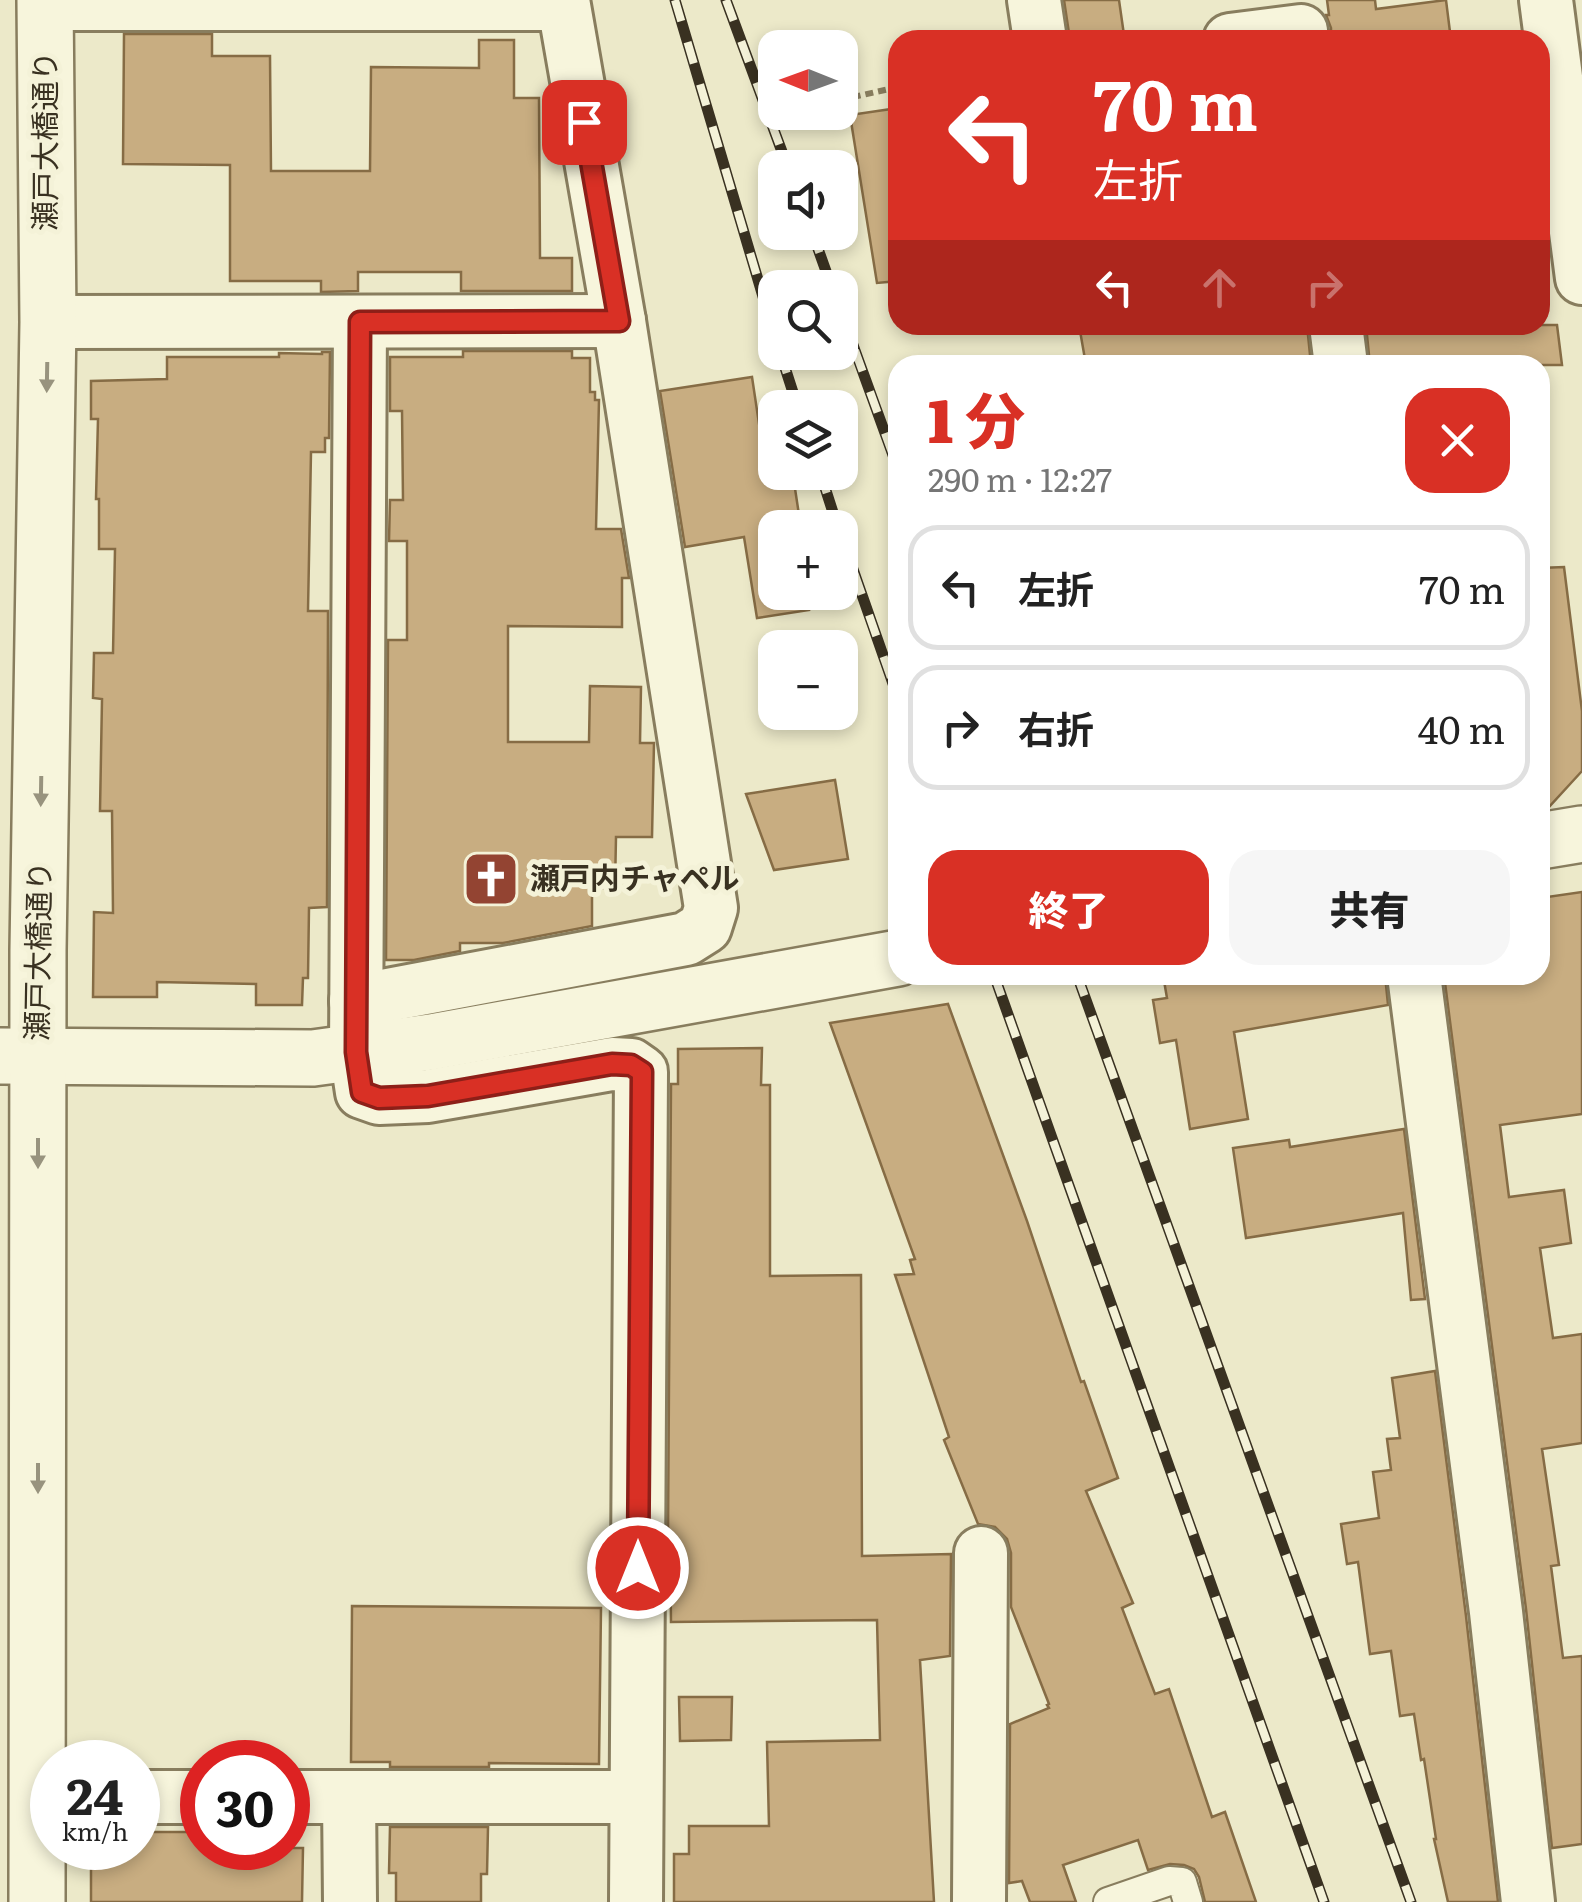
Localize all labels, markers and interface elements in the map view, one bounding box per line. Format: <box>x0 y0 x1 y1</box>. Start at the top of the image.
north arrow <box>758 30 858 130</box>
map controls <box>758 30 858 730</box>
text: 70 m <box>1093 49 1258 153</box>
street label: 瀬戸大橋通り <box>21 51 65 231</box>
icon: left <box>928 70 1058 200</box>
pin <box>542 80 627 165</box>
icon: arrive <box>557 95 612 150</box>
text: 左折 <box>1093 144 1183 211</box>
button: sound <box>758 150 858 250</box>
icon: left <box>1087 260 1142 315</box>
icon: ahead <box>1192 260 1247 315</box>
icon: right <box>1297 260 1352 315</box>
button: search <box>758 270 858 370</box>
one-way arrow <box>39 362 55 394</box>
text: 1 分 <box>928 372 1025 461</box>
button: close <box>1405 388 1510 493</box>
button: layers <box>758 390 858 490</box>
text: 290 m · 12:27 <box>928 454 1112 502</box>
button: + <box>758 510 858 610</box>
text: 左折 <box>1018 559 1094 616</box>
text: 70 m <box>1419 559 1505 616</box>
icon: left <box>933 560 988 615</box>
button: − <box>758 630 858 730</box>
text: 右折 <box>1018 699 1094 756</box>
text: 40 m <box>1418 699 1505 756</box>
icon: right <box>933 700 988 755</box>
one-way arrow <box>32 775 48 807</box>
church icon: 瀬戸内チャペル <box>461 849 521 909</box>
button: 終了 <box>928 850 1209 965</box>
button: 共有 <box>1229 850 1510 965</box>
place label: 瀬戸内チャペル <box>530 854 740 898</box>
street label: 瀬戸大橋通り <box>12 861 60 1041</box>
one-way arrow <box>30 1137 46 1169</box>
one-way arrow <box>30 1462 46 1494</box>
position arrow <box>586 1516 690 1620</box>
speed limit sign: 30 <box>180 1740 310 1870</box>
text: 24 <box>66 1756 123 1830</box>
text: km/h <box>62 1812 128 1849</box>

